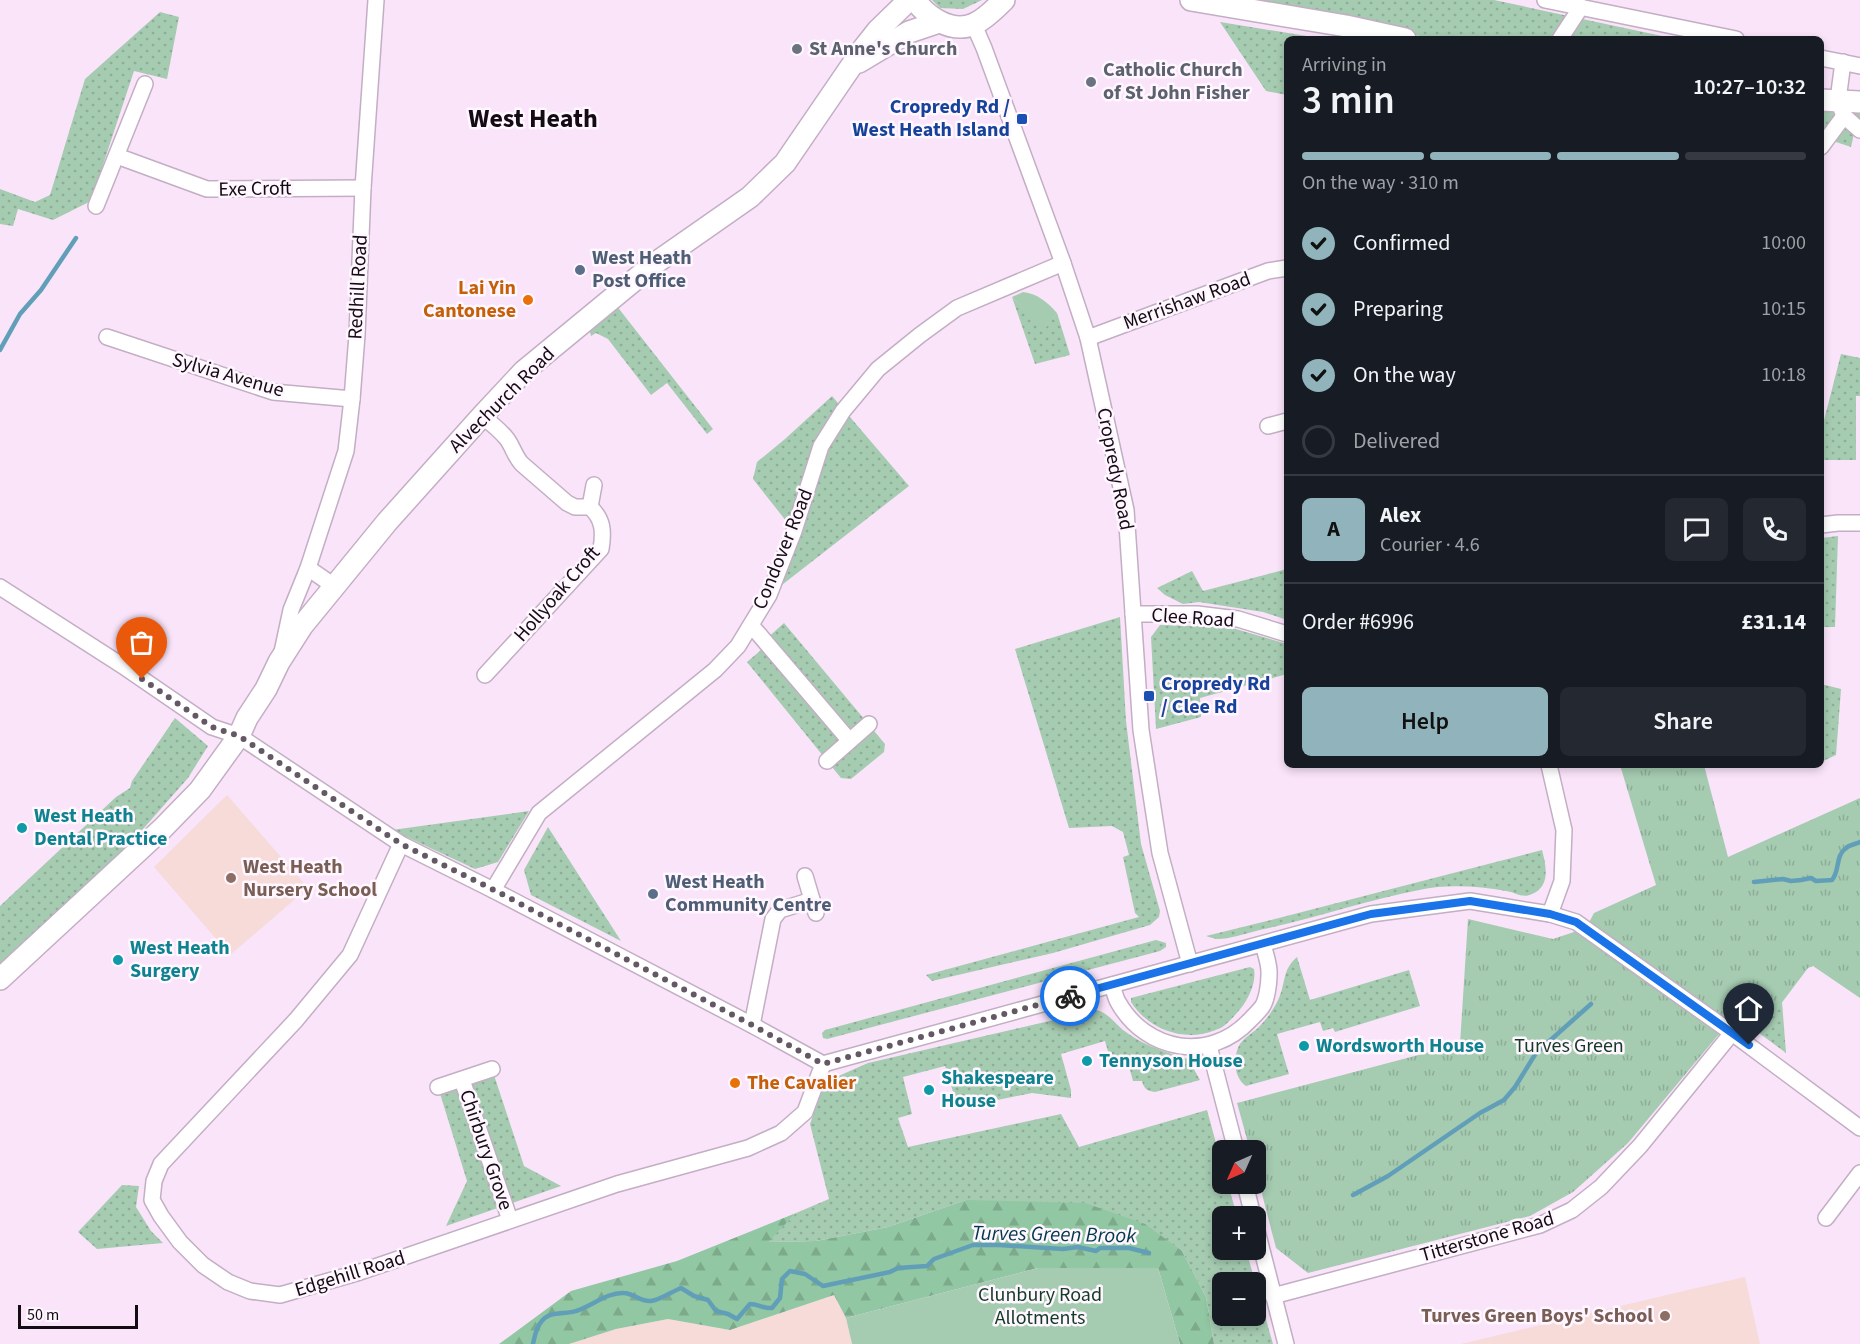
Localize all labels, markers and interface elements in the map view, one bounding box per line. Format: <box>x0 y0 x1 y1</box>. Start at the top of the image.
place label: St Anne's Church <box>809 35 957 63</box>
marker: St Anne's Church <box>790 42 804 56</box>
text: Arriving in <box>1302 51 1387 79</box>
place label: Catholic Church of St John Fisher <box>1103 56 1250 107</box>
text: 10:27–10:32 <box>1693 71 1806 103</box>
text: 3 min <box>1302 73 1395 129</box>
marker: Catholic Church of St John Fisher <box>1084 75 1098 89</box>
place label: Cropredy Rd / West Heath Island <box>852 93 1010 144</box>
district label: West Heath <box>468 100 598 137</box>
marker: Cropredy Rd / West Heath Island <box>1015 112 1029 126</box>
text: On the way · 310 m <box>1302 169 1459 197</box>
street label: Exe Croft <box>218 174 292 204</box>
icon: check <box>1302 227 1335 260</box>
text: Confirmed <box>1353 227 1450 259</box>
text: 10:00 <box>1761 229 1806 257</box>
street label: Redhill Road <box>341 234 375 340</box>
place label: West Heath Post Office <box>592 244 692 295</box>
marker: West Heath Post Office <box>573 263 587 277</box>
street label: Merrishaw Road <box>1119 265 1255 337</box>
place label: Lai Yin Cantonese <box>423 274 516 325</box>
marker: Lai Yin Cantonese <box>521 293 535 307</box>
icon: check <box>1302 293 1335 326</box>
text: Preparing <box>1353 293 1443 325</box>
text: 10:15 <box>1761 295 1806 323</box>
street label: Alvechurch Road <box>443 341 561 459</box>
street label: Sylvia Avenue <box>169 346 287 404</box>
icon: check <box>1302 359 1335 392</box>
text: On the way <box>1353 359 1456 391</box>
text: 10:18 <box>1761 361 1806 389</box>
street label: Cropredy Road <box>1089 405 1141 533</box>
text: Delivered <box>1353 425 1440 457</box>
street label: Condover Road <box>746 484 820 614</box>
button: chat <box>1665 498 1728 561</box>
button: phone <box>1743 498 1806 561</box>
text: Alex <box>1380 499 1421 531</box>
text: A <box>1327 513 1340 545</box>
text: Courier · 4.6 <box>1380 531 1480 559</box>
street label: Hollyoak Croft <box>507 540 607 648</box>
street label: Clee Road <box>1150 601 1236 635</box>
text: Order #6996 <box>1302 606 1414 638</box>
text: £31.14 <box>1741 606 1806 638</box>
pin <box>116 617 167 679</box>
icon: bag <box>125 626 158 659</box>
place label: Cropredy Rd / Clee Rd <box>1161 670 1270 721</box>
button: Help <box>1302 687 1548 756</box>
button: Share <box>1560 687 1806 756</box>
marker: Cropredy Rd / Clee Rd <box>1142 689 1156 703</box>
place label: West Heath Dental Practice <box>34 802 167 853</box>
marker: West Heath Dental Practice <box>15 821 29 835</box>
place label: West Heath Nursery School <box>243 853 377 904</box>
place label: West Heath Community Centre <box>665 868 832 919</box>
marker: West Heath Nursery School <box>224 871 238 885</box>
marker: West Heath Community Centre <box>646 887 660 901</box>
place label: West Heath Surgery <box>130 934 230 985</box>
marker: West Heath Surgery <box>111 953 125 967</box>
courier <box>1040 966 1100 1026</box>
icon: bike <box>1054 980 1087 1013</box>
pin <box>1723 983 1774 1045</box>
icon: home <box>1732 992 1765 1025</box>
place label: Wordsworth House <box>1316 1032 1484 1060</box>
park label: Turves Green <box>1514 1032 1624 1060</box>
marker: Wordsworth House <box>1297 1039 1311 1053</box>
place label: Tennyson House <box>1099 1047 1243 1075</box>
marker: Tennyson House <box>1080 1054 1094 1068</box>
place label: Shakespeare House <box>941 1064 1054 1115</box>
place label: The Cavalier <box>747 1069 856 1097</box>
marker: The Cavalier <box>728 1076 742 1090</box>
marker: Shakespeare House <box>922 1083 936 1097</box>
street label: Chirbury Grove <box>452 1086 520 1214</box>
north arrow <box>1212 1140 1266 1194</box>
map controls <box>1212 1140 1266 1326</box>
street label: Titterstone Road <box>1417 1204 1557 1270</box>
button: + <box>1212 1206 1266 1260</box>
water label: Turves Green Brook <box>972 1218 1137 1250</box>
street label: Edgehill Road <box>291 1244 409 1304</box>
button: − <box>1212 1272 1266 1326</box>
park label: Clunbury Road Allotments <box>978 1281 1102 1332</box>
scale bar <box>18 1302 138 1330</box>
place label: Turves Green Boys' School <box>1421 1302 1653 1330</box>
text: 50 m <box>27 1304 59 1326</box>
marker: Turves Green Boys' School <box>1658 1309 1672 1323</box>

